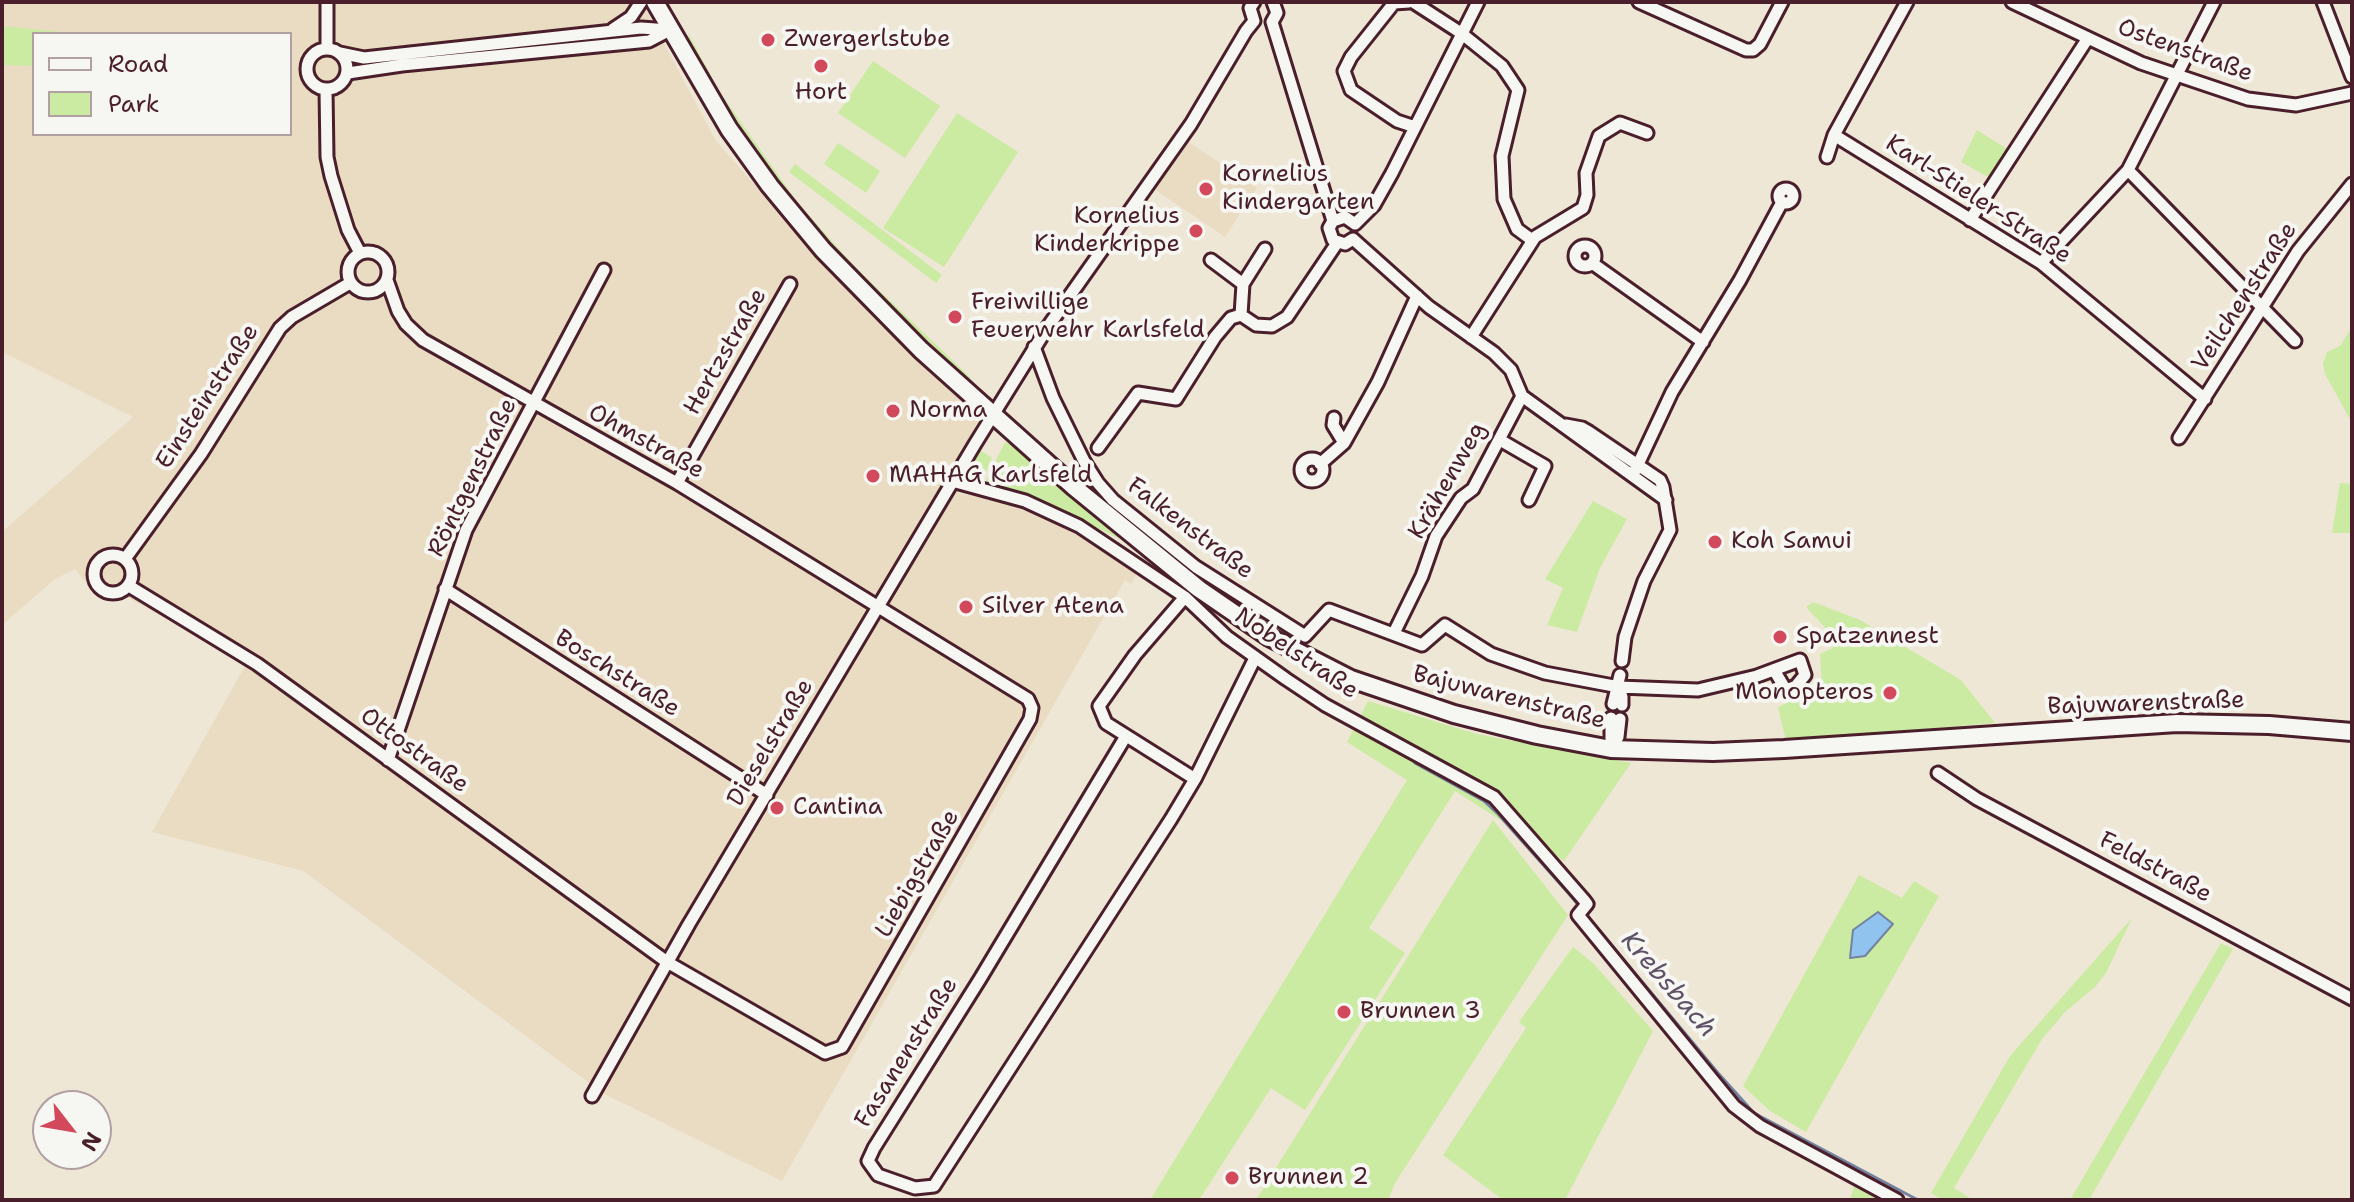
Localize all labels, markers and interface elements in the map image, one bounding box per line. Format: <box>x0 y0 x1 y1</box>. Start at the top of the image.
street label: Ostenstraße <box>2113 13 2257 89</box>
place label: Zwergerlstube <box>784 26 951 54</box>
marker: Zwergerlstube <box>759 31 777 49</box>
legend <box>32 32 292 136</box>
text: Road <box>108 48 168 80</box>
marker: Hort <box>812 57 830 75</box>
place label: Hort <box>795 79 847 107</box>
text: Park <box>108 88 160 120</box>
street label: Karl-Stieler-Straße <box>1880 129 2076 271</box>
place label: Kornelius Kindergarten <box>1222 161 1374 217</box>
marker: Kornelius Kindergarten <box>1197 180 1215 198</box>
place label: Kornelius Kinderkrippe <box>1034 203 1180 259</box>
street label: Veilchenstraße <box>2186 217 2304 377</box>
marker: Kornelius Kinderkrippe <box>1187 222 1205 240</box>
street label: Hertzstraße <box>678 284 774 420</box>
place label: Freiwillige Feuerwehr Karlsfeld <box>971 289 1205 345</box>
marker: Freiwillige Feuerwehr Karlsfeld <box>946 308 964 326</box>
street label: Einsteinstraße <box>150 319 266 475</box>
street label: Röntgenstraße <box>422 394 524 562</box>
place label: Norma <box>909 397 987 425</box>
street label: Ohmstraße <box>583 398 709 486</box>
marker: Norma <box>884 402 902 420</box>
street label: Krähenweg <box>1403 417 1493 545</box>
place label: MAHAG Karlsfeld <box>889 462 1093 490</box>
marker: MAHAG Karlsfeld <box>864 467 882 485</box>
street label: Falkenstraße <box>1121 472 1259 586</box>
place label: Koh Samui <box>1731 528 1852 556</box>
marker: Koh Samui <box>1706 533 1724 551</box>
place label: Silver Atena <box>982 593 1124 621</box>
marker: Silver Atena <box>957 598 975 616</box>
street label: Nobelstraße <box>1229 602 1363 706</box>
place label: Spatzennest <box>1796 623 1939 651</box>
street label: Boschstraße <box>549 624 685 724</box>
marker: Spatzennest <box>1771 628 1789 646</box>
street label: Bajuwarenstraße <box>1410 660 1608 736</box>
street label: Dieselstraße <box>722 674 820 812</box>
place label: Monopteros <box>1735 679 1874 707</box>
marker: Monopteros <box>1881 684 1899 702</box>
street label: Bajuwarenstraße <box>2047 686 2245 722</box>
street label: Ottostraße <box>354 702 474 800</box>
place label: Cantina <box>793 794 883 822</box>
marker: Cantina <box>768 799 786 817</box>
street label: Liebigstraße <box>870 805 966 943</box>
street label: Feldstraße <box>2094 826 2216 910</box>
water label: Krebsbach <box>1614 926 1722 1044</box>
street label: Fasanenstraße <box>849 973 965 1133</box>
place label: Brunnen 3 <box>1360 998 1481 1026</box>
marker: Brunnen 3 <box>1335 1003 1353 1021</box>
north arrow <box>32 1090 112 1170</box>
text: N <box>74 1127 108 1157</box>
place label: Brunnen 2 <box>1248 1164 1369 1192</box>
marker: Brunnen 2 <box>1223 1169 1241 1187</box>

